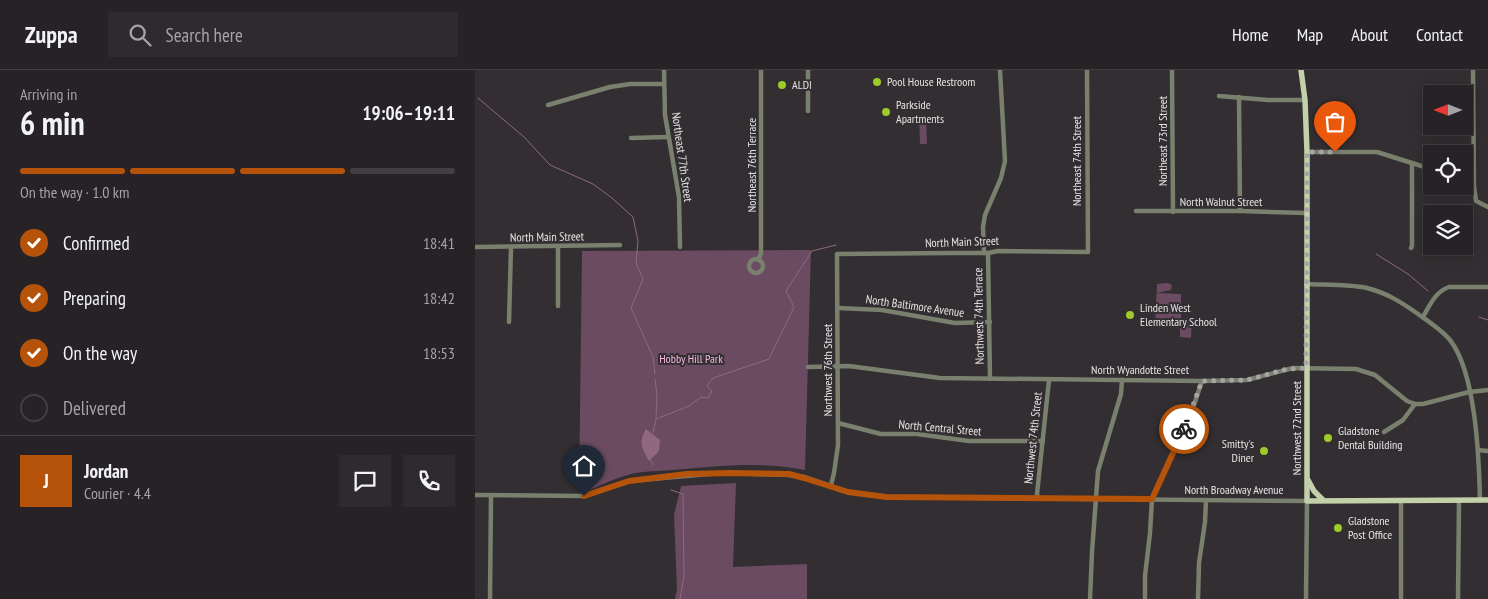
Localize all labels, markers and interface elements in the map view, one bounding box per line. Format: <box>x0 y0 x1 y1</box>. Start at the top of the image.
search box <box>108 12 458 57</box>
text: Zuppa <box>25 19 78 50</box>
icon: search <box>126 21 154 49</box>
text: Search here <box>166 23 243 47</box>
text: Home <box>1232 23 1269 46</box>
text: Map <box>1297 23 1323 46</box>
text: About <box>1351 23 1388 46</box>
text: Contact <box>1416 23 1463 46</box>
place label: Pool House Restroom <box>887 74 975 89</box>
marker: Pool House Restroom <box>871 76 883 88</box>
place label: ALDI <box>792 77 812 92</box>
marker: ALDI <box>776 79 788 91</box>
text: Arriving in <box>20 84 77 104</box>
north arrow <box>1423 85 1473 135</box>
map controls <box>1423 85 1473 255</box>
street label: Northeast 73rd Street <box>1155 95 1170 186</box>
place label: Parkside Apartments <box>896 97 944 126</box>
text: 19:06–19:11 <box>362 101 455 125</box>
pin <box>1314 101 1356 152</box>
text: 6 min <box>20 102 85 144</box>
marker: Parkside Apartments <box>880 106 892 118</box>
icon: bag <box>1321 108 1349 136</box>
street label: Northeast 77th Street <box>669 111 696 203</box>
street label: Northeast 74th Street <box>1069 115 1084 206</box>
street label: Northeast 76th Terrace <box>744 118 759 212</box>
button: locate <box>1423 145 1473 195</box>
text: On the way · 1.0 km <box>20 182 130 202</box>
street label: North Walnut Street <box>1180 194 1263 209</box>
button: layers <box>1423 205 1473 255</box>
street label: North Main Street <box>510 228 585 245</box>
icon: check <box>20 229 48 257</box>
text: Confirmed <box>63 231 130 255</box>
text: 18:41 <box>423 233 455 253</box>
street label: North Main Street <box>925 233 1000 250</box>
street label: Northwest 74th Terrace <box>970 267 987 364</box>
icon: check <box>20 284 48 312</box>
text: Preparing <box>63 286 126 310</box>
text: 18:42 <box>423 288 455 308</box>
street label: North Baltimore Avenue <box>865 291 965 320</box>
place label: Linden West Elementary School <box>1140 300 1217 329</box>
marker: Linden West Elementary School <box>1124 309 1136 321</box>
street label: Northwest 76th Street <box>820 323 835 416</box>
icon: check <box>20 339 48 367</box>
text: On the way <box>63 341 137 365</box>
text: 18:53 <box>423 343 455 363</box>
park label: Hobby Hill Park <box>659 351 723 366</box>
street label: North Wyandotte Street <box>1091 362 1190 377</box>
street label: Northwest 72nd Street <box>1289 380 1304 475</box>
street label: Northwest 74th Street <box>1020 391 1045 485</box>
text: Delivered <box>63 396 126 420</box>
courier <box>1159 404 1209 454</box>
icon: bike <box>1170 415 1198 443</box>
street label: North Central Street <box>898 416 983 439</box>
place label: Gladstone Dental Building <box>1338 423 1402 452</box>
marker: Gladstone Dental Building <box>1322 432 1334 444</box>
place label: Smitty's Diner <box>1222 436 1255 465</box>
pin <box>563 445 605 496</box>
marker: Smitty's Diner <box>1258 445 1270 457</box>
icon: home <box>570 452 598 480</box>
button: chat <box>339 455 391 507</box>
button: phone <box>403 455 455 507</box>
text: Jordan <box>84 459 128 483</box>
text: J <box>43 469 49 493</box>
street label: North Broadway Avenue <box>1184 482 1284 497</box>
text: Courier · 4.4 <box>84 483 151 503</box>
place label: Gladstone Post Office <box>1348 513 1392 542</box>
marker: Gladstone Post Office <box>1332 522 1344 534</box>

